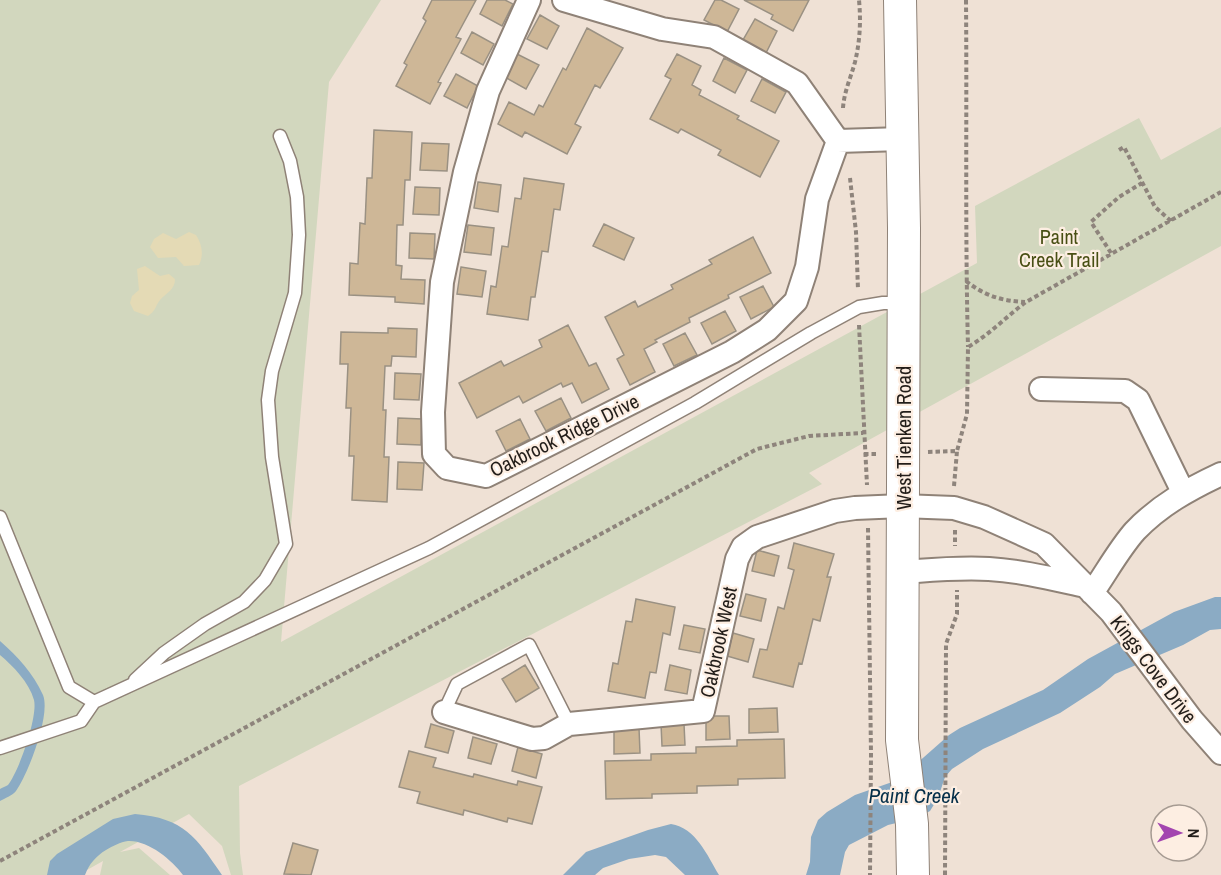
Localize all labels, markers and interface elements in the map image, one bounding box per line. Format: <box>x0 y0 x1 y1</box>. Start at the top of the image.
park label: Paint Creek Trail <box>1019 223 1099 273</box>
street label: West Tienken Road <box>890 366 917 510</box>
street label: Oakbrook Ridge Drive <box>485 387 643 483</box>
street label: Oakbrook West <box>693 584 743 700</box>
street label: Kings Cove Drive <box>1105 610 1203 728</box>
water label: Paint Creek <box>869 781 961 810</box>
north arrow <box>1149 803 1209 863</box>
text: N <box>1183 828 1205 838</box>

